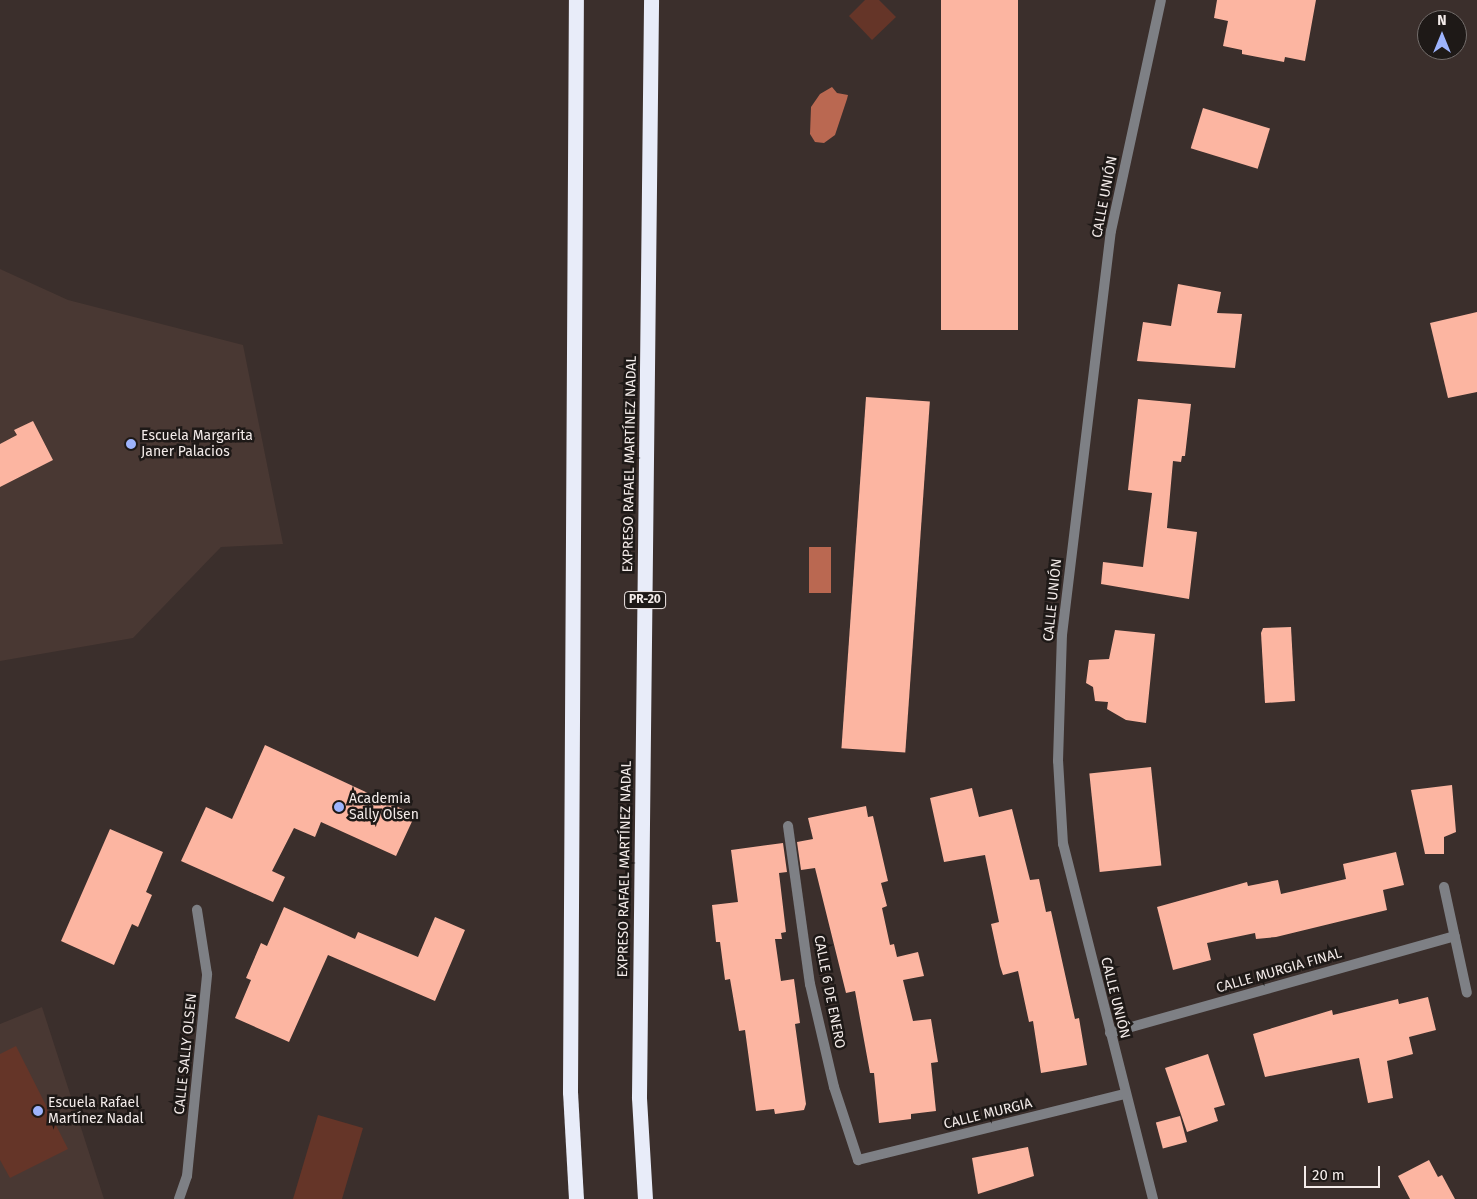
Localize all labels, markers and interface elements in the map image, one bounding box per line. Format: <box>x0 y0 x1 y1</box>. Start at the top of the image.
north arrow <box>1417 10 1467 60</box>
text: N <box>1437 12 1447 29</box>
street label: CALLE UNIÓN <box>1089 155 1121 239</box>
street label: EXPRESO RAFAEL MARTÍNEZ NADAL <box>620 355 640 573</box>
place label: Escuela Margarita Janer Palacios <box>141 428 253 461</box>
marker: Escuela Margarita Janer Palacios <box>125 438 137 450</box>
street label: CALLE UNIÓN <box>1040 558 1066 642</box>
road number: PR-20 <box>624 590 666 610</box>
street label: EXPRESO RAFAEL MARTÍNEZ NADAL <box>615 760 635 978</box>
place label: Academia Sally Olsen <box>349 791 419 824</box>
marker: Academia Sally Olsen <box>333 801 345 813</box>
street label: CALLE 6 DE ENERO <box>810 934 848 1050</box>
street label: CALLE MURGIA FINAL <box>1214 945 1344 997</box>
street label: CALLE UNIÓN <box>1097 956 1133 1040</box>
street label: CALLE SALLY OLSEN <box>171 993 201 1115</box>
place label: Escuela Rafael Martínez Nadal <box>48 1095 144 1128</box>
street label: CALLE MURGIA <box>942 1095 1034 1133</box>
marker: Escuela Rafael Martínez Nadal <box>32 1105 44 1117</box>
scale bar <box>1307 1156 1383 1188</box>
text: 20 m <box>1312 1166 1345 1184</box>

